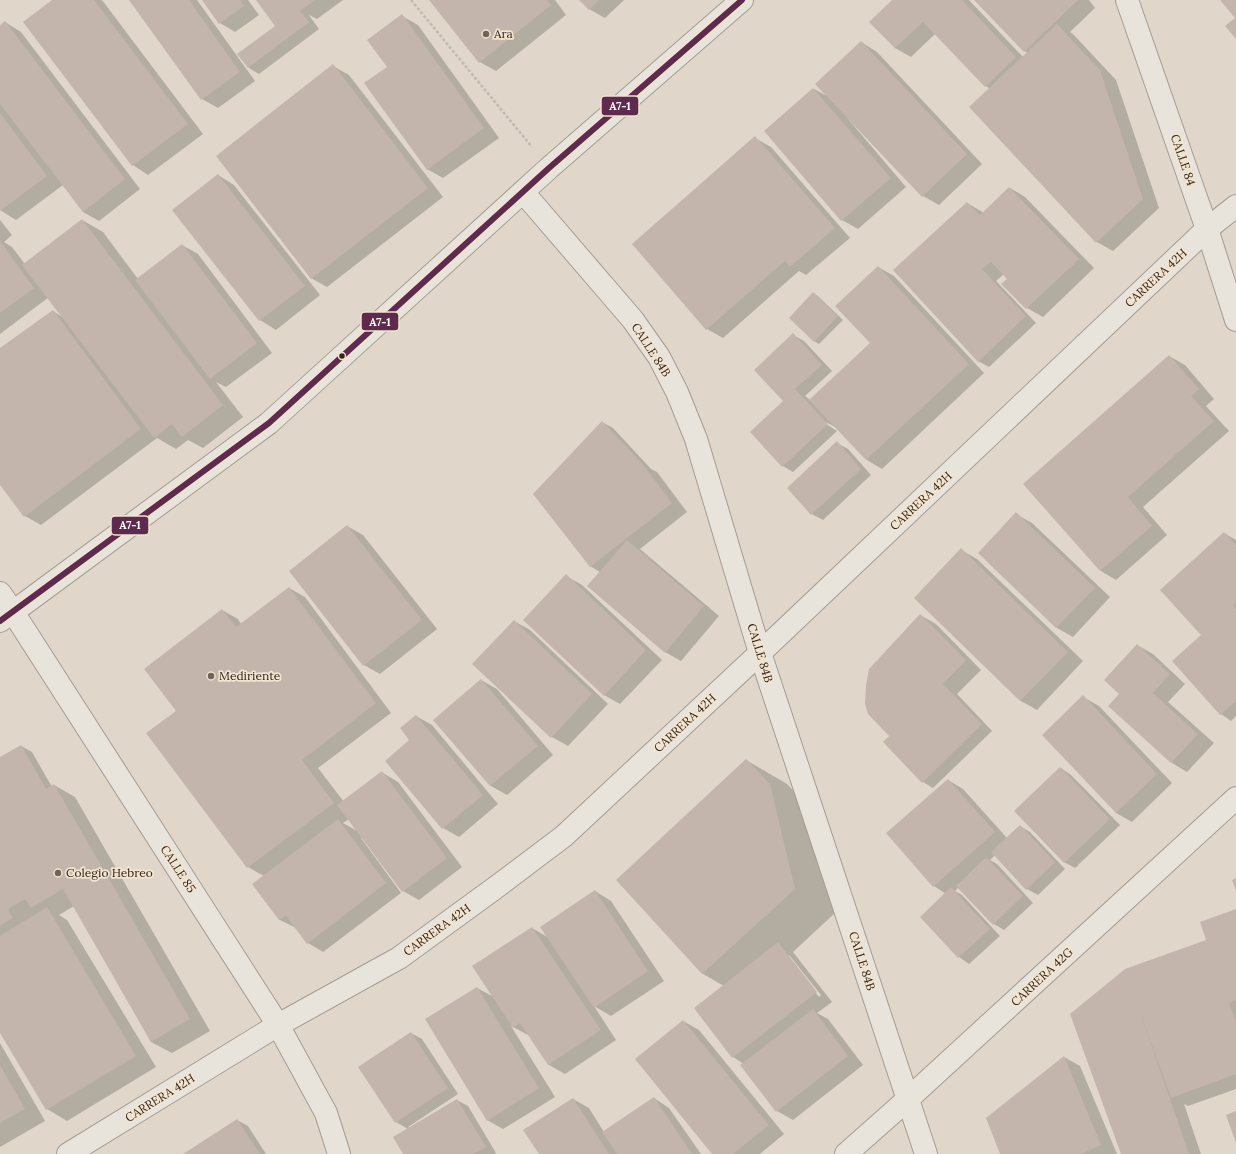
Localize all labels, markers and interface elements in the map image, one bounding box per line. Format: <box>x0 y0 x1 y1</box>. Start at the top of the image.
place label: Ara <box>493 26 513 41</box>
marker: Ara <box>481 29 491 39</box>
line badge: A7-1 <box>601 96 639 116</box>
text: A7-1 <box>609 99 631 113</box>
street label: CALLE 84 <box>1168 132 1199 188</box>
street label: CARRERA 42H <box>1122 245 1190 310</box>
line badge: A7-1 <box>361 312 399 331</box>
text: A7-1 <box>369 315 391 329</box>
street label: CALLE 84B <box>629 320 674 379</box>
unlabelled marker <box>337 351 347 361</box>
street label: CARRERA 42H <box>887 468 955 533</box>
line badge: A7-1 <box>111 516 149 535</box>
text: A7-1 <box>119 518 141 532</box>
street label: CALLE 84B <box>744 621 777 684</box>
place label: Mediriente <box>219 668 281 683</box>
marker: Mediriente <box>206 671 216 681</box>
street label: CARRERA 42H <box>651 690 719 755</box>
street label: CALLE 85 <box>158 842 199 895</box>
place label: Colegio Hebreo <box>66 865 153 880</box>
marker: Colegio Hebreo <box>53 868 63 878</box>
street label: CARRERA 42H <box>400 900 473 959</box>
street label: CALLE 84B <box>846 930 879 992</box>
street label: CARRERA 42G <box>1008 944 1076 1009</box>
street label: CARRERA 42H <box>122 1070 197 1125</box>

